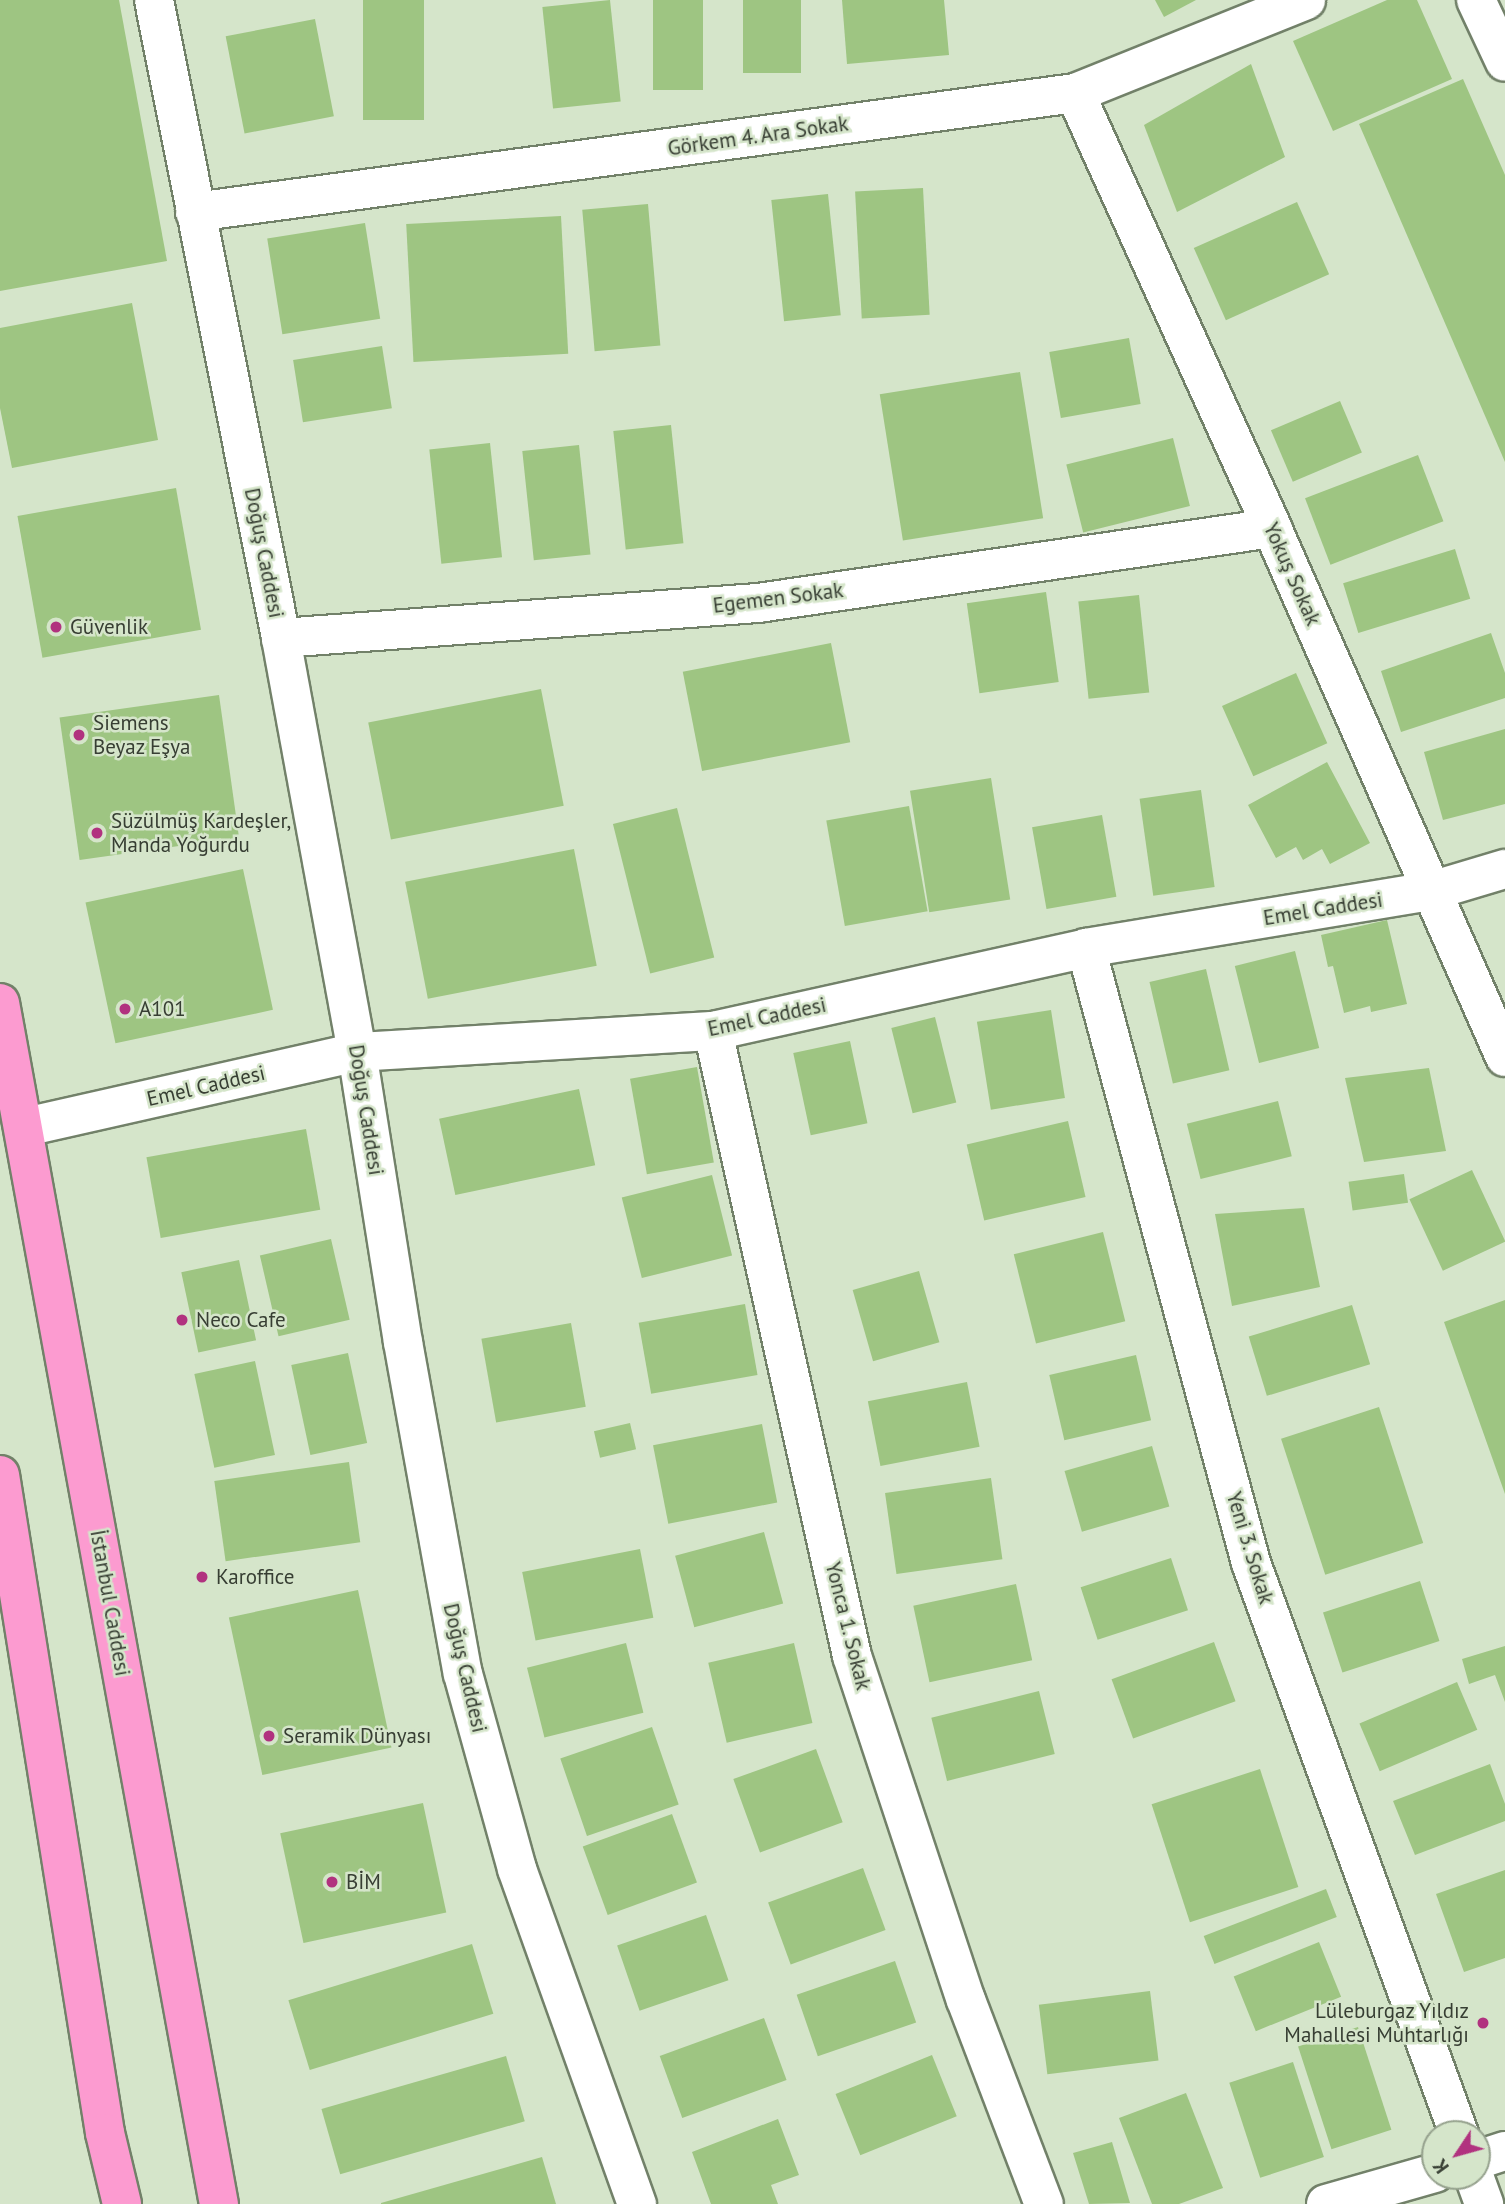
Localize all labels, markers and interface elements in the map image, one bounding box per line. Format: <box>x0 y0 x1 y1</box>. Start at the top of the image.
street label: Görkem 4. Ara Sokak <box>665 111 851 161</box>
street label: Doğuş Caddesi <box>239 486 289 620</box>
street label: Yokuş Sokak <box>1258 519 1326 629</box>
street label: Egemen Sokak <box>711 578 845 618</box>
place label: Güvenlik <box>70 614 148 640</box>
marker: Güvenlik <box>48 619 64 635</box>
place label: Siemens Beyaz Eşya <box>93 710 191 760</box>
marker: Siemens Beyaz Eşya <box>71 727 87 743</box>
place label: Süzülmüş Kardeşler, Manda Yoğurdu <box>111 808 291 858</box>
marker: Süzülmüş Kardeşler, Manda Yoğurdu <box>89 825 105 841</box>
street label: Emel Caddesi <box>1262 887 1384 931</box>
street label: Emel Caddesi <box>705 992 829 1042</box>
place label: A101 <box>139 996 186 1022</box>
marker: A101 <box>117 1001 133 1017</box>
street label: Doğuş Caddesi <box>343 1043 389 1177</box>
street label: Emel Caddesi <box>144 1060 268 1112</box>
place label: Neco Cafe <box>196 1307 286 1333</box>
marker: Neco Cafe <box>174 1312 190 1328</box>
street label: Yeni 3. Sokak <box>1221 1488 1279 1608</box>
street label: İstanbul Caddesi <box>85 1528 135 1678</box>
street label: Yonca 1. Sokak <box>820 1559 876 1693</box>
place label: Karoffice <box>216 1564 294 1590</box>
marker: Karoffice <box>194 1569 210 1585</box>
street label: Doğuş Caddesi <box>438 1601 492 1735</box>
place label: Seramik Dünyası <box>283 1723 432 1749</box>
marker: Seramik Dünyası <box>261 1728 277 1744</box>
place label: BİM <box>346 1869 381 1895</box>
marker: BİM <box>324 1874 340 1890</box>
place label: Lüleburgaz Yıldız Mahallesi Muhtarlığı <box>1284 1998 1469 2048</box>
marker: Lüleburgaz Yıldız Mahallesi Muhtarlığı <box>1475 2015 1491 2031</box>
north arrow <box>1421 2120 1491 2190</box>
text: K <box>1427 2154 1454 2178</box>

